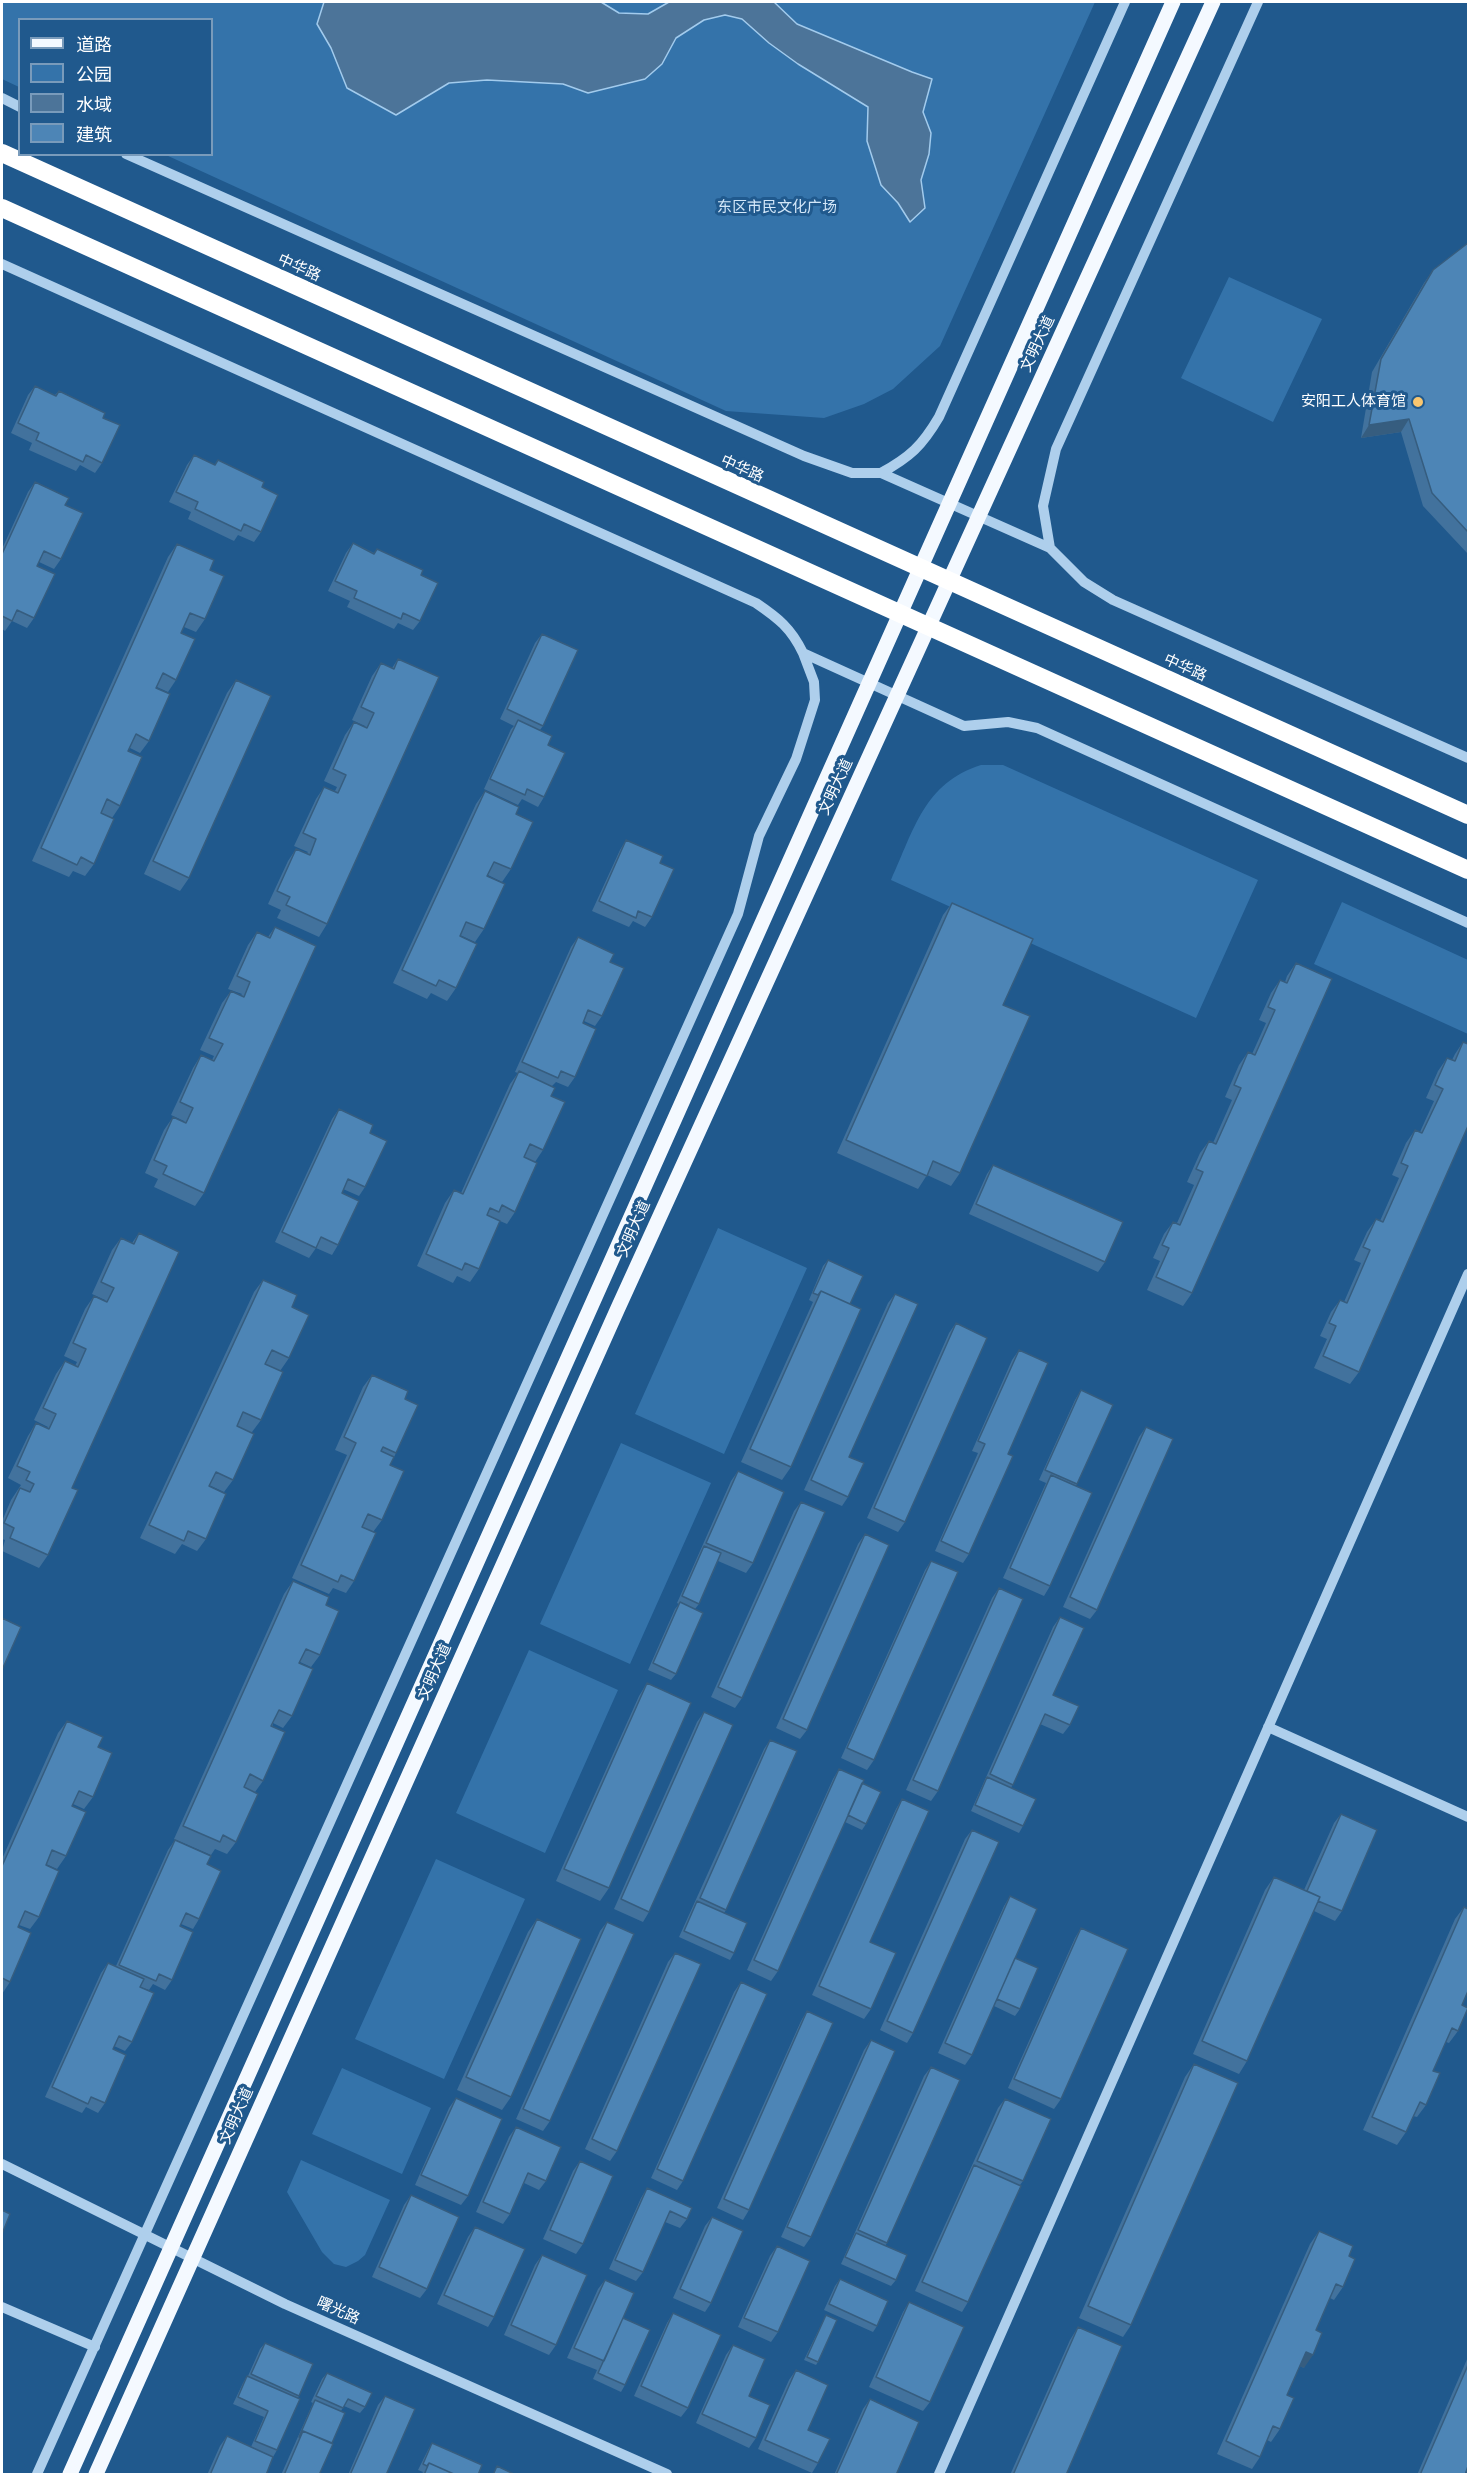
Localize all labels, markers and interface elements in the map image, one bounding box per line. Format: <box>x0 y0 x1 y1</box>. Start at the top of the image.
legend <box>18 18 213 156</box>
text: 道路 <box>76 32 112 56</box>
text: 公园 <box>76 62 112 86</box>
text: 水域 <box>76 92 112 116</box>
text: 建筑 <box>76 122 112 146</box>
park label: 东区市民文化广场 <box>717 199 837 217</box>
street label: 中华路 <box>275 251 323 285</box>
street label: 文明大道 <box>1017 313 1059 375</box>
place label: 安阳工人体育馆 <box>1301 393 1406 411</box>
marker: 安阳工人体育馆 <box>1411 395 1425 409</box>
street label: 中华路 <box>718 452 766 486</box>
street label: 中华路 <box>1161 651 1209 685</box>
street label: 文明大道 <box>815 756 857 818</box>
street label: 文明大道 <box>614 1198 654 1260</box>
street label: 文明大道 <box>415 1641 455 1703</box>
street label: 文明大道 <box>217 2085 257 2147</box>
street label: 曙光路 <box>314 2294 362 2328</box>

